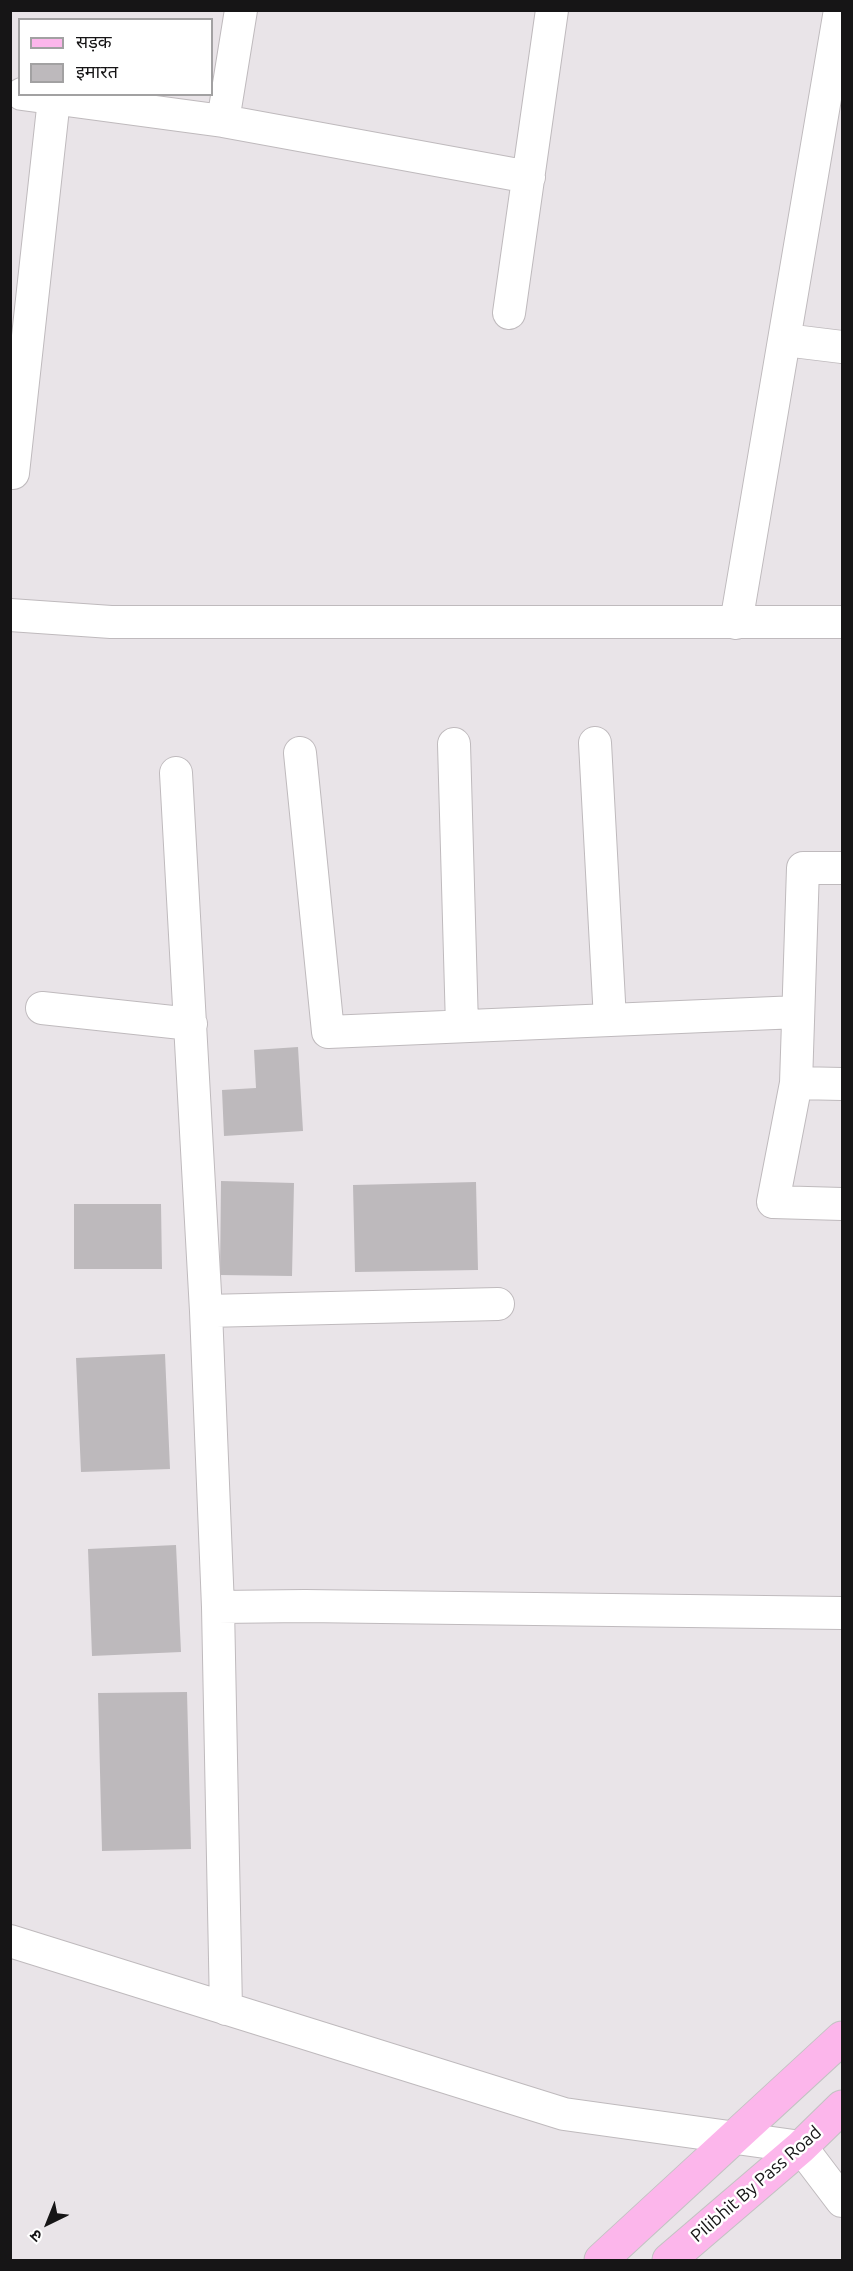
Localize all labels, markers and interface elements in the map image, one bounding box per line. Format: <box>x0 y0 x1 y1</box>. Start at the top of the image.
legend <box>18 18 213 96</box>
text: सड़क <box>76 31 112 51</box>
text: इमारत <box>76 61 118 81</box>
street label: Pilibhit By Pass Road <box>686 2121 826 2247</box>
north arrow <box>18 2193 78 2253</box>
text: उ <box>26 2226 45 2246</box>

